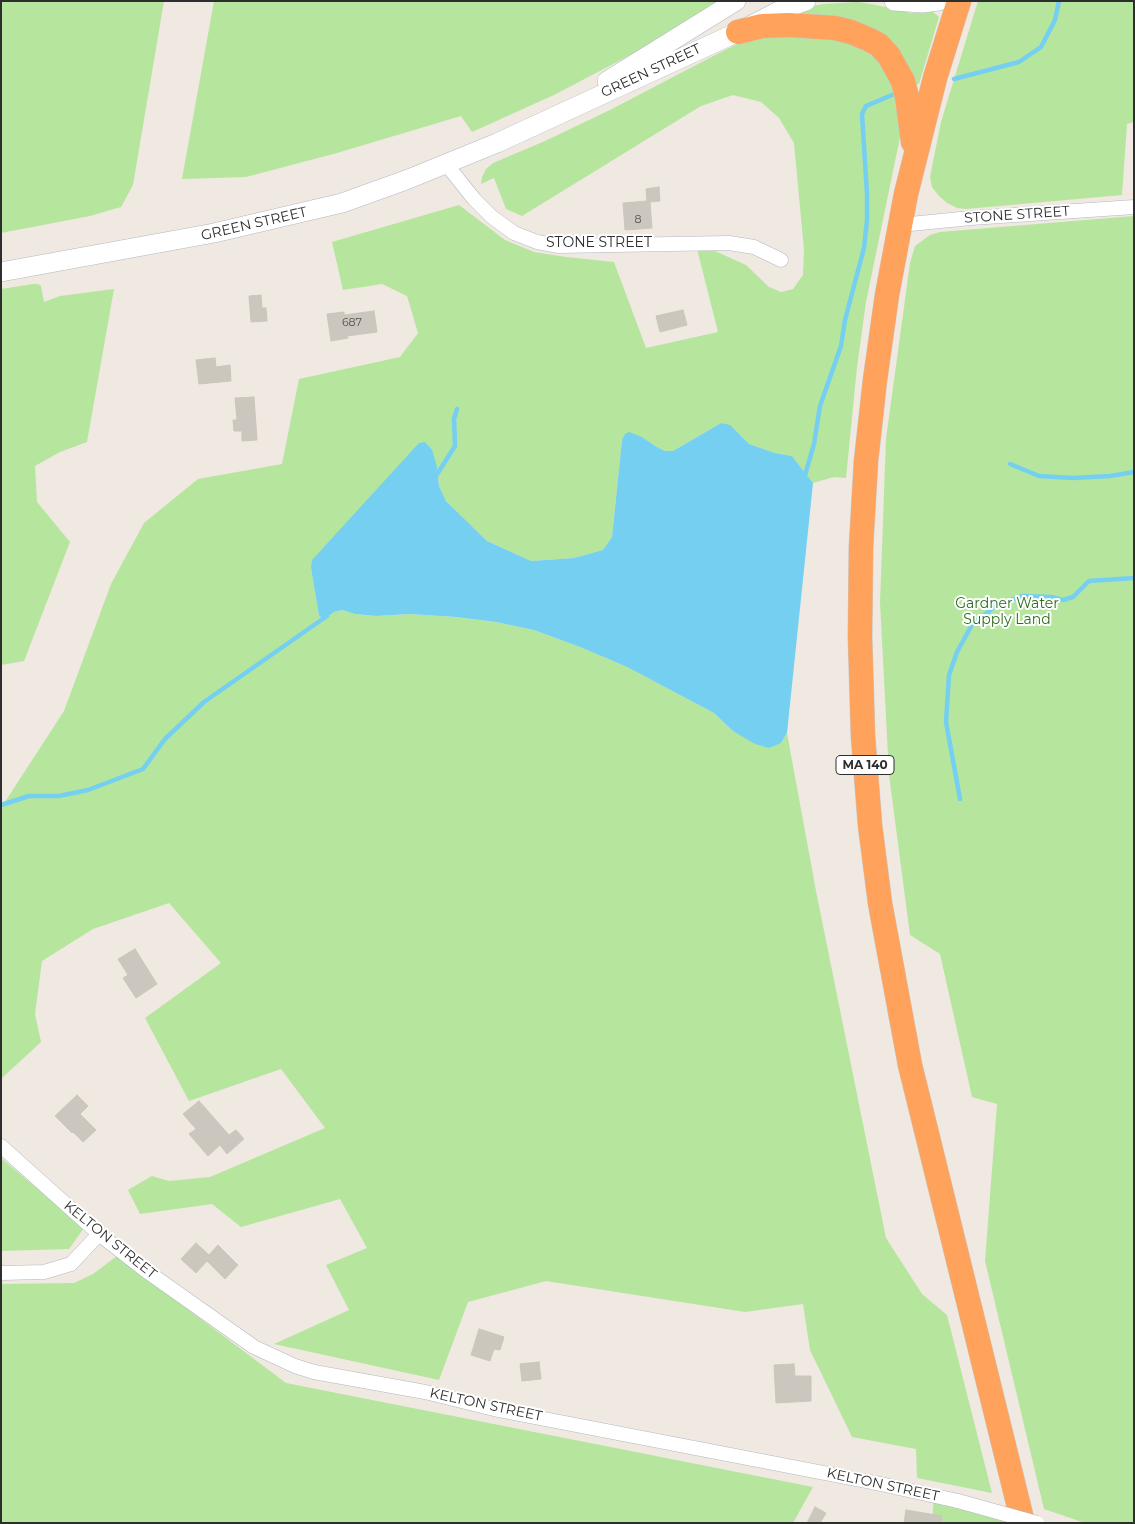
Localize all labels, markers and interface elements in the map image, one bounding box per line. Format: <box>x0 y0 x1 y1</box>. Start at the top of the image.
street label: GREEN STREET <box>598 41 704 101</box>
street label: STONE STREET <box>964 203 1070 227</box>
street label: GREEN STREET <box>199 204 309 244</box>
house number: 8 <box>634 213 642 227</box>
street label: STONE STREET <box>546 235 652 251</box>
house number: 687 <box>342 316 362 330</box>
park label: Gardner Water Supply Land <box>955 596 1059 628</box>
road number: MA 140 <box>836 756 894 774</box>
street label: KELTON STREET <box>60 1197 160 1283</box>
street label: KELTON STREET <box>428 1385 544 1425</box>
street label: KELTON STREET <box>825 1465 941 1505</box>

